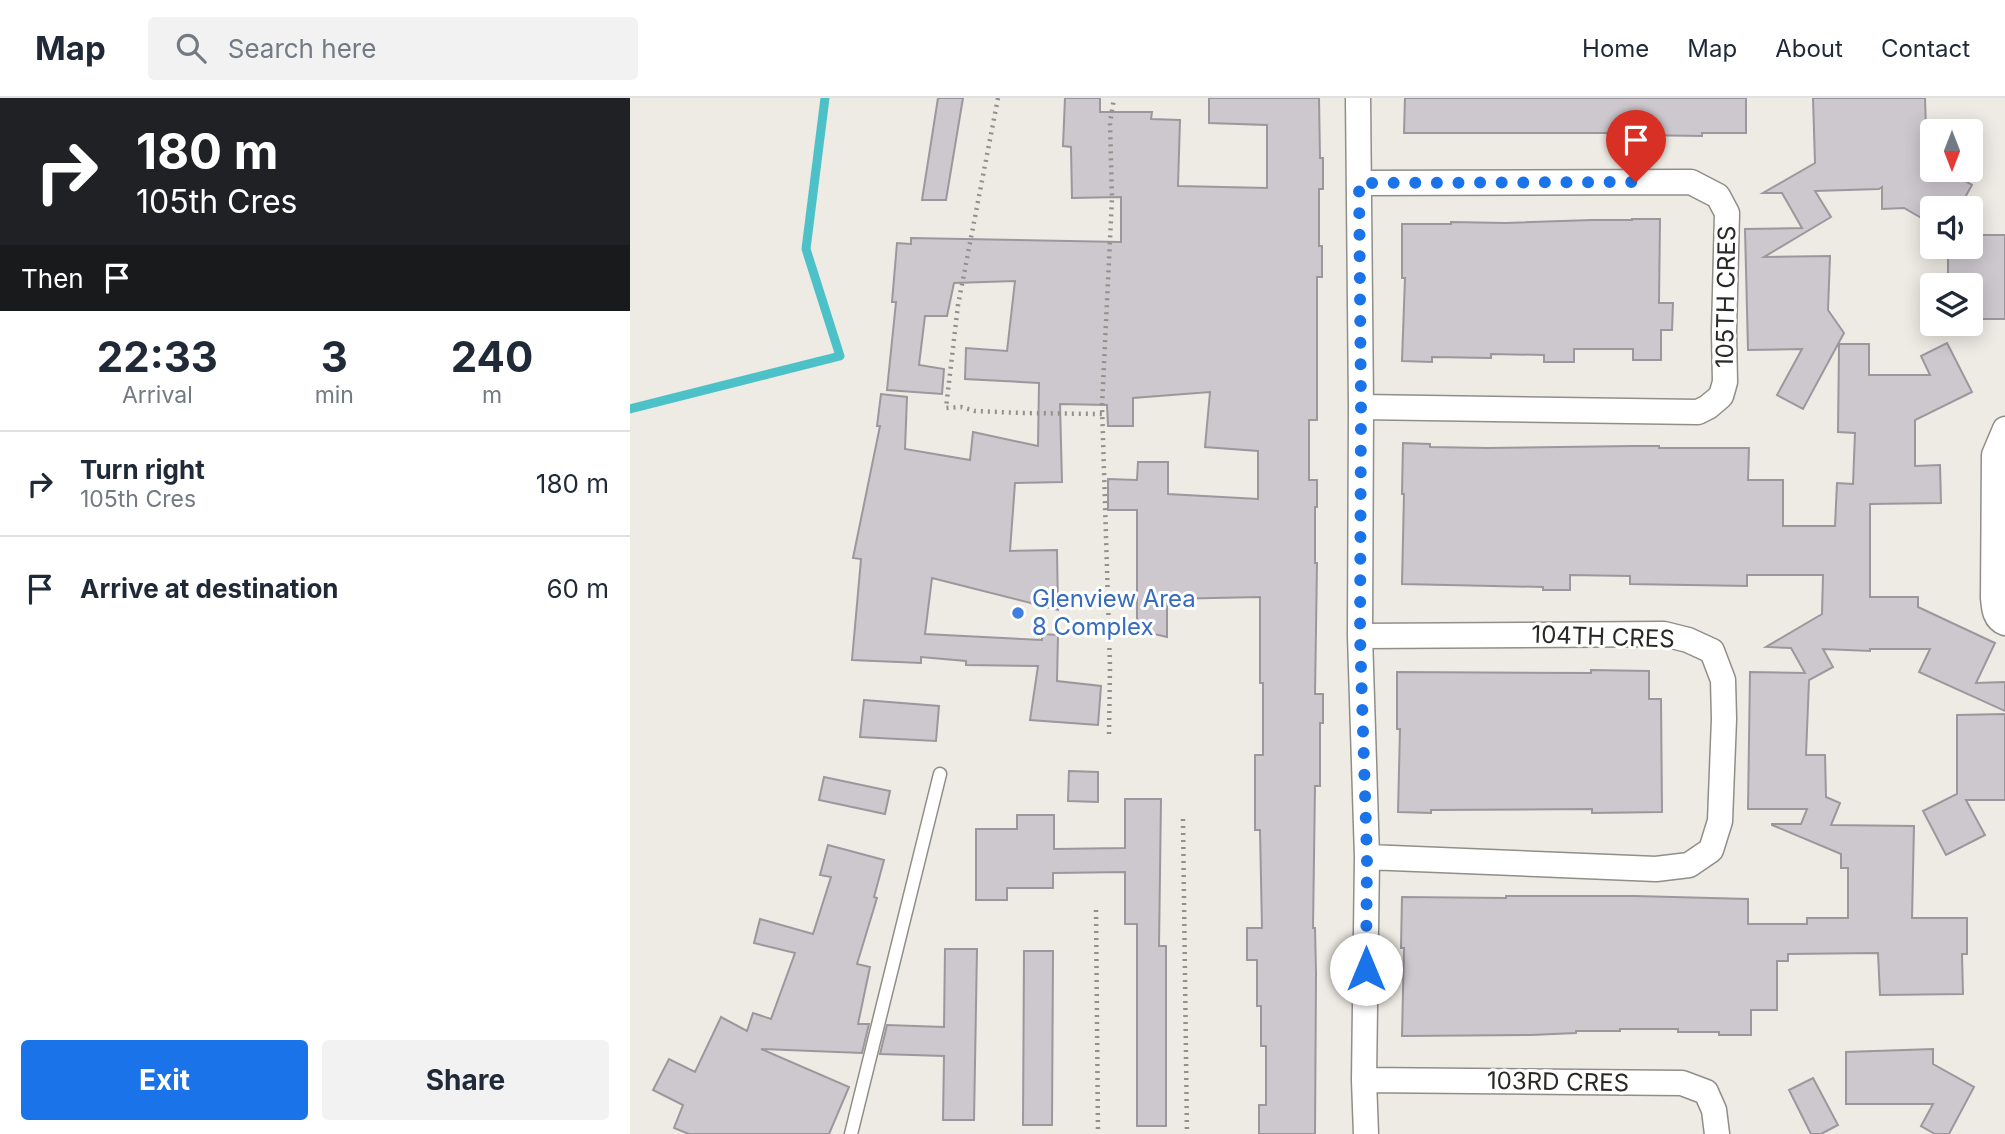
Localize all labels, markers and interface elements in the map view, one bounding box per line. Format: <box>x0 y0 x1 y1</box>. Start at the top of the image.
search box <box>148 17 638 80</box>
text: Map <box>35 28 106 68</box>
icon: search <box>172 29 210 67</box>
text: Search here <box>228 33 376 64</box>
text: Home <box>1582 34 1649 63</box>
text: Map <box>1687 34 1737 63</box>
text: About <box>1775 34 1843 63</box>
text: Contact <box>1881 34 1970 63</box>
pin <box>1606 110 1666 182</box>
north arrow <box>1920 119 1983 182</box>
map controls <box>1920 119 1983 336</box>
icon: arrive <box>1617 121 1655 159</box>
text: 180 m <box>136 122 278 181</box>
icon: right <box>21 126 112 217</box>
text: 105th Cres <box>136 182 297 221</box>
button: sound <box>1920 196 1983 259</box>
street label: 105TH CRES <box>1710 226 1741 368</box>
icon: arrive <box>98 259 136 297</box>
text: Then <box>21 263 84 294</box>
button: layers <box>1920 273 1983 336</box>
text: 22:33 <box>97 331 218 382</box>
text: 3 <box>321 331 348 382</box>
text: 240 <box>451 331 533 382</box>
text: Arrival <box>122 381 193 409</box>
text: min <box>315 381 354 409</box>
text: m <box>482 381 502 409</box>
text: Turn right <box>80 454 205 485</box>
icon: right <box>21 465 59 503</box>
text: 180 m <box>536 468 609 499</box>
text: 105th Cres <box>80 485 196 513</box>
icon: arrive <box>21 570 59 608</box>
text: Arrive at destination <box>80 573 339 604</box>
text: 60 m <box>546 573 609 604</box>
place label: Glenview Area 8 Complex <box>1032 584 1196 641</box>
marker: Glenview Area 8 Complex <box>1010 605 1026 621</box>
street label: 104TH CRES <box>1531 620 1675 653</box>
position arrow <box>1329 932 1403 1006</box>
button: Exit <box>21 1040 308 1120</box>
button: Share <box>322 1040 609 1120</box>
street label: 103RD CRES <box>1487 1066 1629 1097</box>

